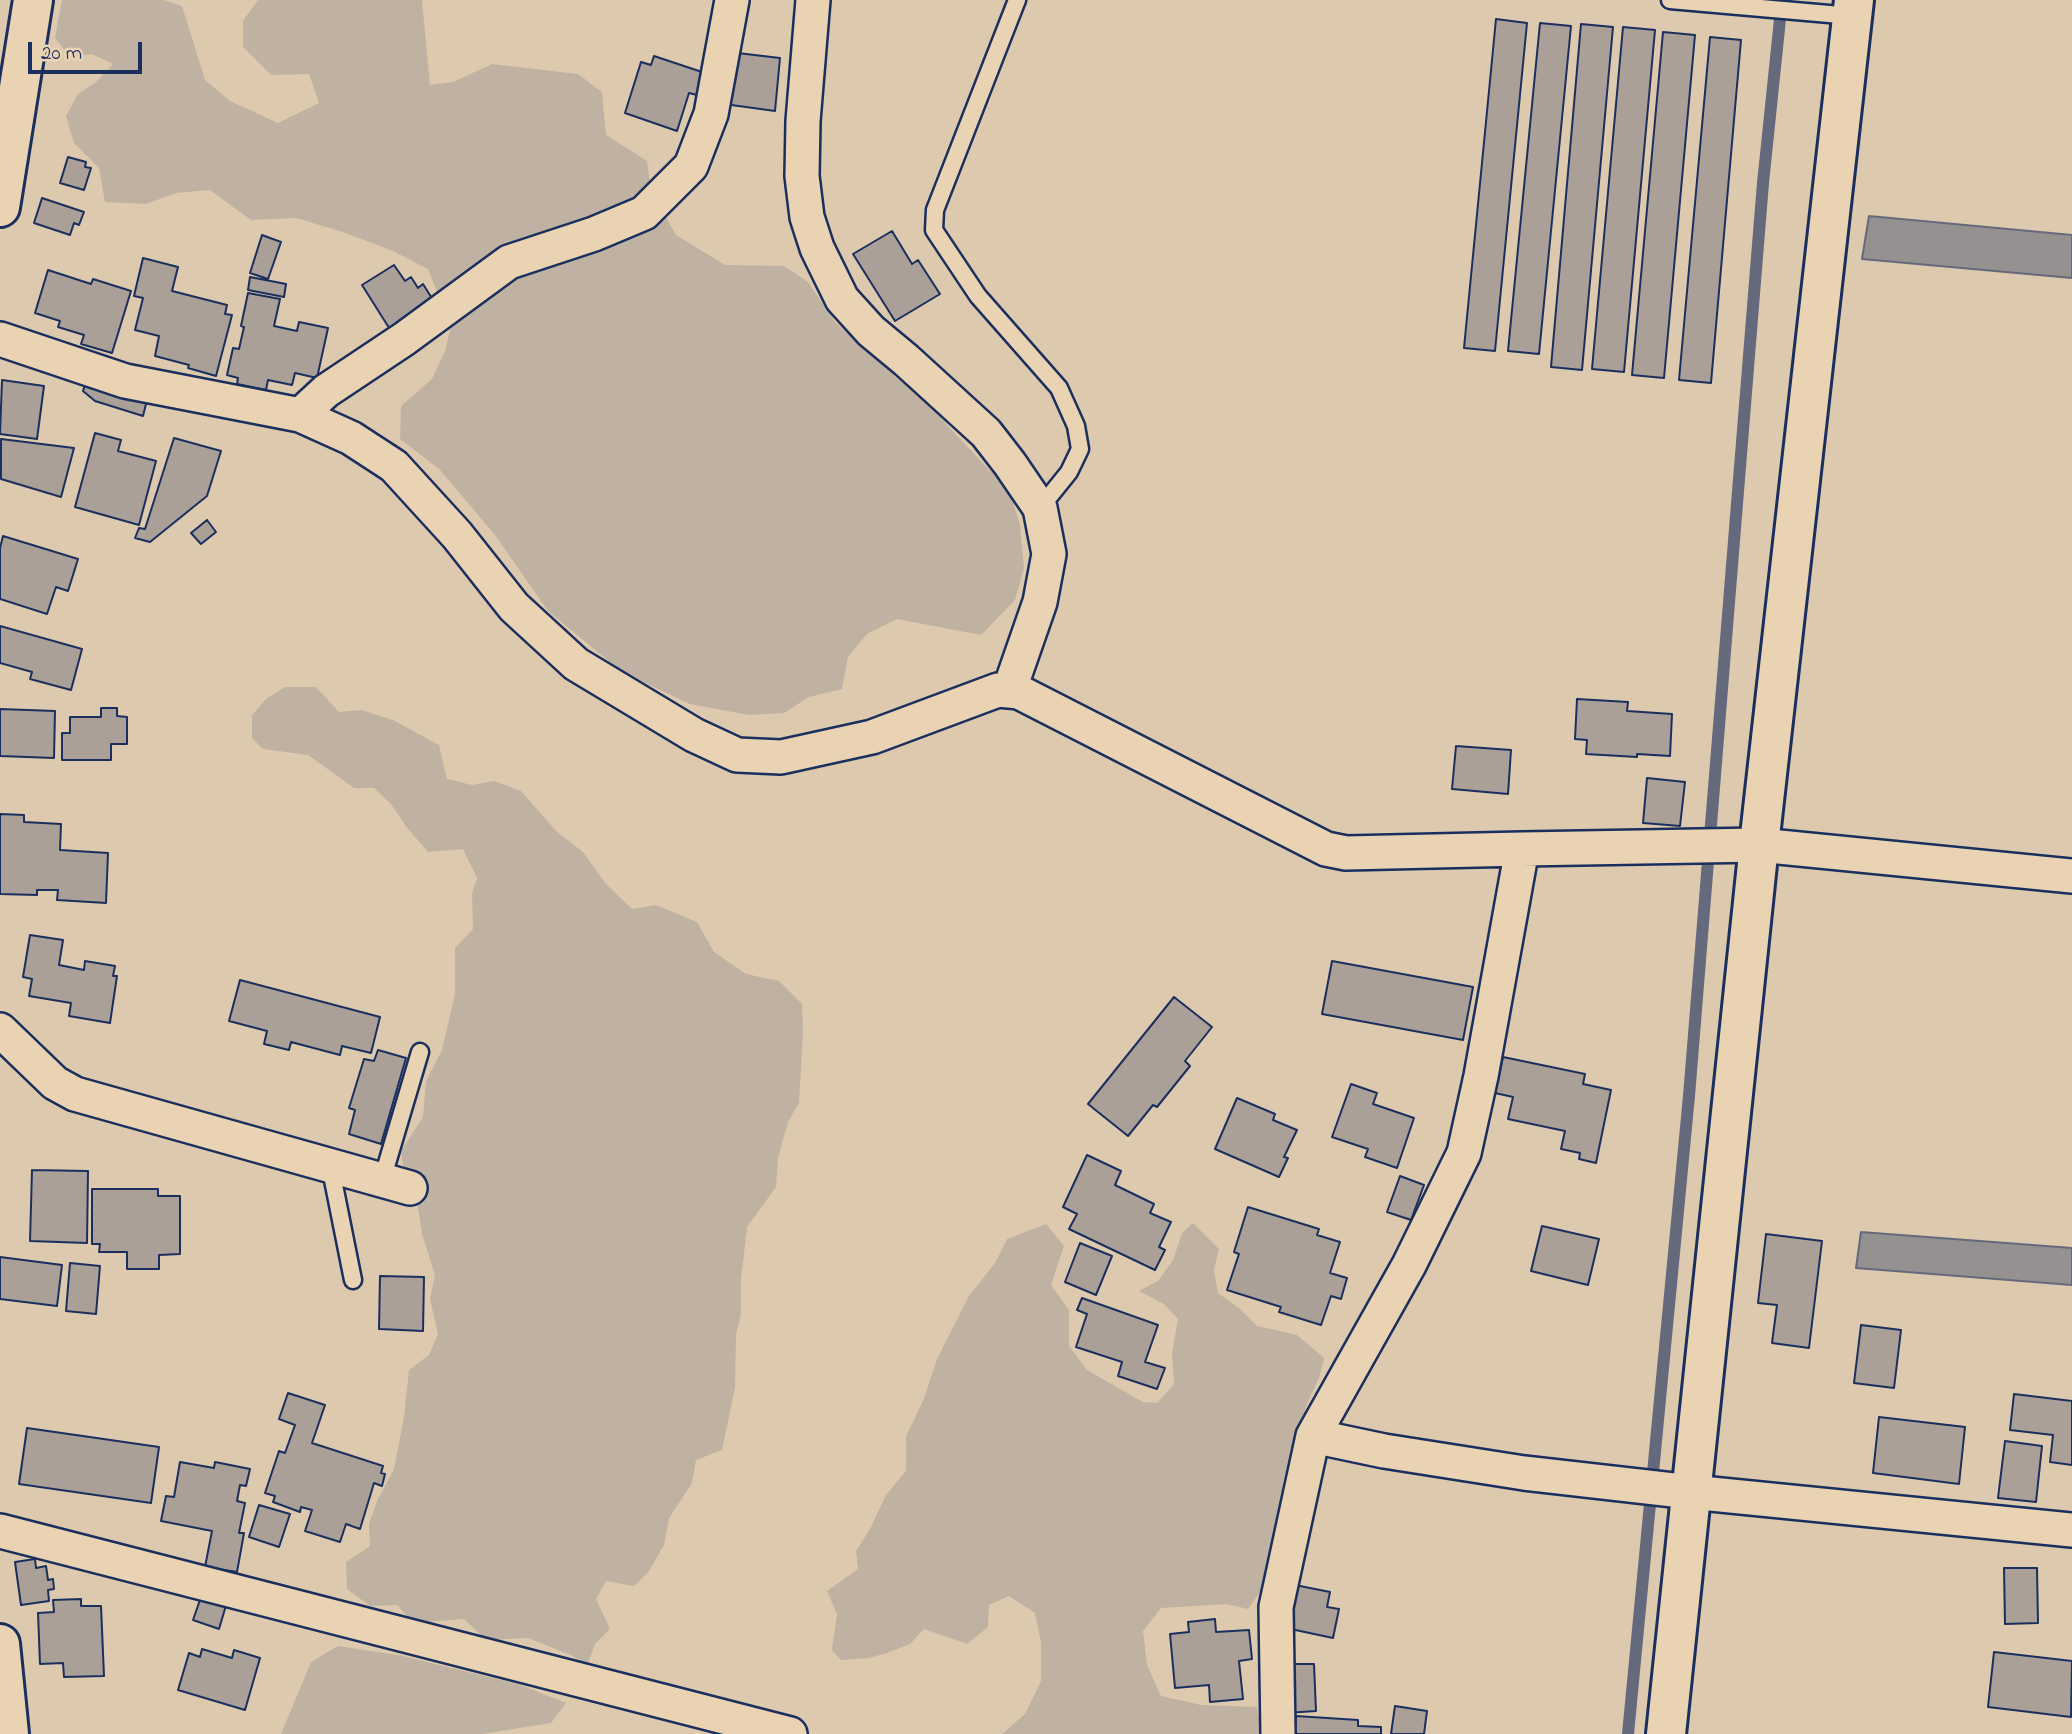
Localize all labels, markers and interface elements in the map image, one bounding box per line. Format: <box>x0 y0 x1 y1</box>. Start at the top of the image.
scale bar <box>32 28 145 72</box>
text: 20 m <box>41 39 82 69</box>

